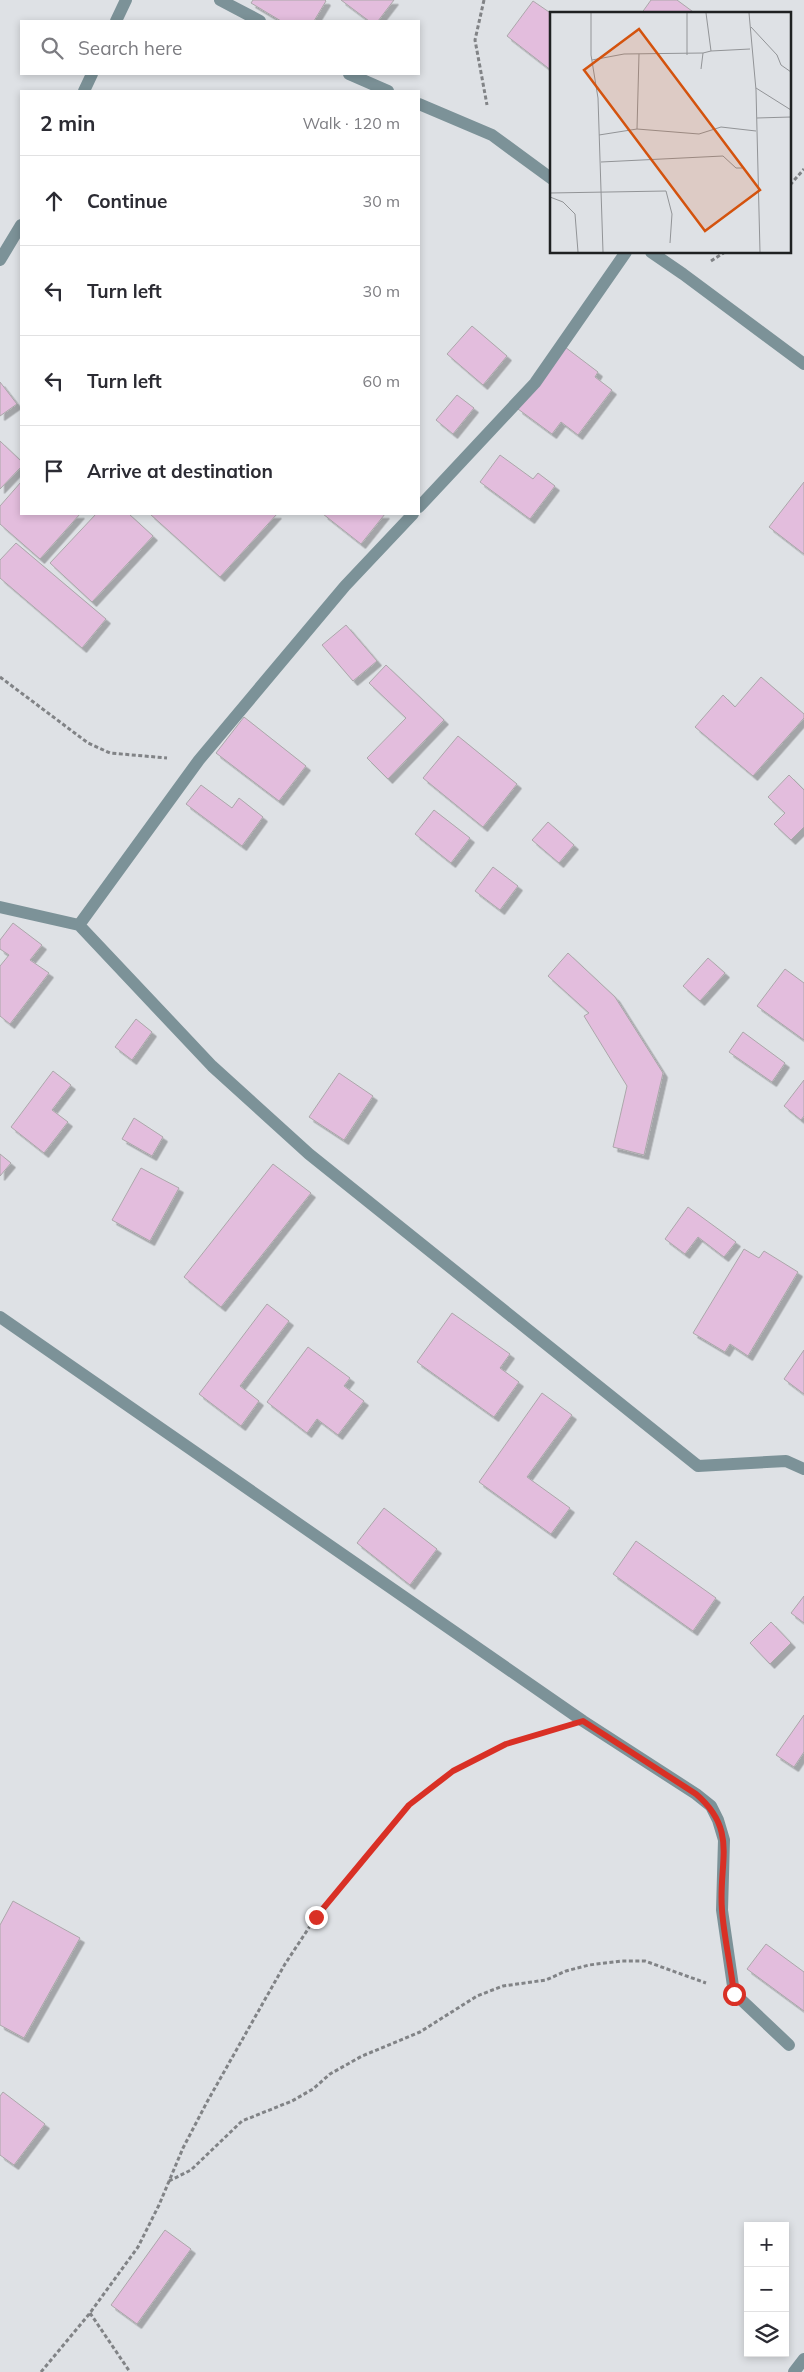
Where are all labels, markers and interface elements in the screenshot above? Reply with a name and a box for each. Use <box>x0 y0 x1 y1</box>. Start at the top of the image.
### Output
inset map <box>550 12 792 254</box>
search box <box>20 20 420 75</box>
icon: search <box>38 34 66 62</box>
text: Search here <box>78 36 182 60</box>
text: 2 min <box>40 110 95 136</box>
text: Walk · 120 m <box>302 113 400 133</box>
icon: ahead <box>40 187 68 215</box>
text: Continue <box>87 189 167 213</box>
text: 30 m <box>363 191 400 211</box>
icon: left <box>40 277 68 305</box>
text: Turn left <box>87 279 162 303</box>
text: 30 m <box>363 281 400 301</box>
icon: left <box>40 367 68 395</box>
text: Turn left <box>87 369 162 393</box>
text: 60 m <box>363 371 400 391</box>
icon: arrive <box>40 457 68 485</box>
text: Arrive at destination <box>87 459 273 483</box>
route end <box>305 1906 328 1929</box>
route start <box>723 1983 746 2006</box>
map controls <box>744 2222 789 2357</box>
button: + <box>744 2222 789 2267</box>
button: − <box>744 2267 789 2312</box>
button: layers <box>744 2312 789 2357</box>

